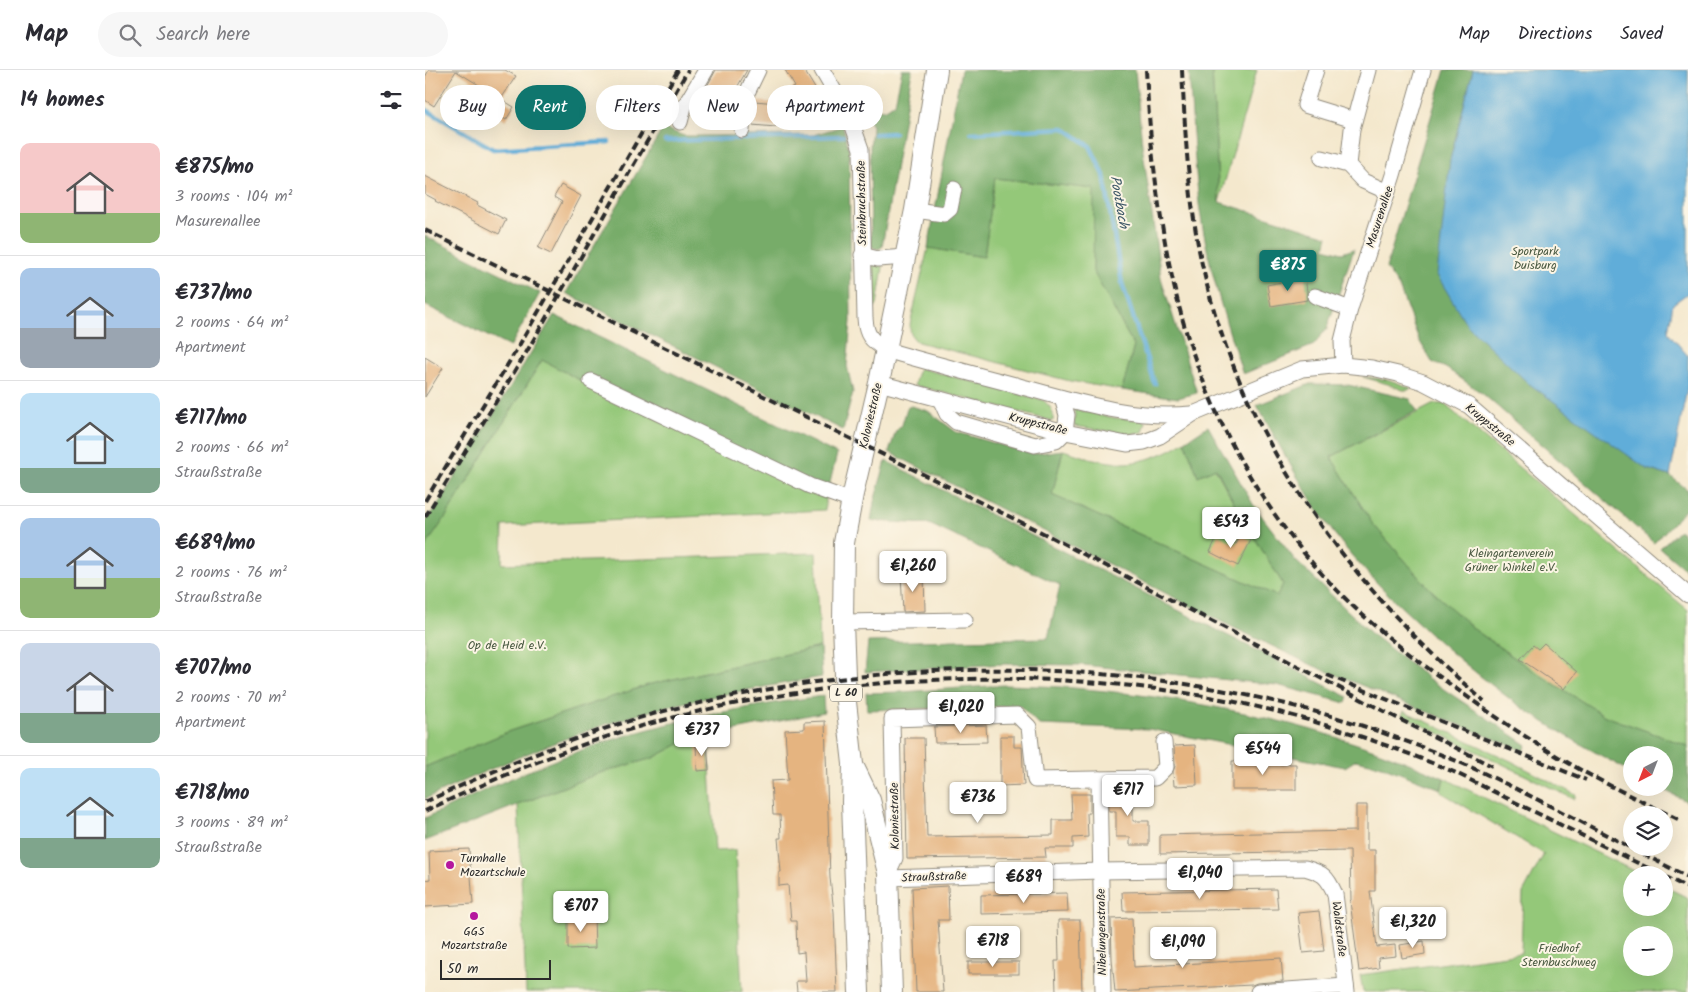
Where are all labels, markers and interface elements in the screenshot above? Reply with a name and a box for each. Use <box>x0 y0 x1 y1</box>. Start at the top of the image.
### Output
search box <box>98 12 448 57</box>
text: Map <box>25 15 68 54</box>
text: Search here <box>156 20 250 50</box>
text: Map <box>1458 20 1490 49</box>
text: Directions <box>1518 20 1592 49</box>
text: Saved <box>1620 20 1663 49</box>
icon: search <box>116 21 144 49</box>
text: 14 homes <box>20 84 105 117</box>
chip: Buy <box>440 85 505 130</box>
chip: Rent <box>515 85 586 130</box>
chip: Filters <box>596 85 679 130</box>
chip: New <box>689 85 757 130</box>
chip: Apartment <box>767 85 883 130</box>
icon: filters <box>377 86 405 114</box>
text: €875/mo <box>175 151 254 184</box>
street label: Steinbruchstraße <box>852 160 872 246</box>
icon: home <box>60 163 120 223</box>
water label: Pootbach <box>1104 174 1135 232</box>
street label: Masurenallee <box>1361 183 1399 250</box>
text: 3 rooms · 104 m² <box>175 184 292 209</box>
text: Masurenallee <box>175 209 260 234</box>
park label: Sportpark Duisburg <box>1511 242 1559 275</box>
pin: €875 <box>1258 250 1318 292</box>
text: €875 <box>1270 253 1306 278</box>
text: €737/mo <box>175 277 252 310</box>
icon: home <box>60 288 120 348</box>
text: 2 rooms · 64 m² <box>175 310 288 335</box>
text: Apartment <box>175 335 246 360</box>
street label: Koloniestraße <box>854 380 888 451</box>
street label: Kruppstraße <box>1461 399 1520 452</box>
text: €717/mo <box>175 402 247 435</box>
street label: Kruppstraße <box>1007 408 1070 441</box>
icon: home <box>60 413 120 473</box>
text: 2 rooms · 66 m² <box>175 435 289 460</box>
text: Straußstraße <box>175 460 262 485</box>
pin: €543 <box>1201 506 1261 549</box>
text: €543 <box>1213 510 1249 535</box>
text: €689/mo <box>175 527 255 560</box>
icon: home <box>60 538 120 598</box>
park label: Kleingartenverein Grüner Winkel e.V. <box>1465 544 1557 577</box>
pin: €1,260 <box>872 550 954 593</box>
text: €1,260 <box>890 554 936 579</box>
text: 2 rooms · 76 m² <box>175 560 287 585</box>
text: Straußstraße <box>175 585 262 610</box>
park label: Op de Heid e.V. <box>468 636 546 655</box>
text: €707/mo <box>175 652 252 685</box>
icon: home <box>60 663 120 723</box>
road number: L 60 <box>830 684 862 702</box>
text: 2 rooms · 70 m² <box>175 685 286 710</box>
pin: €1,020 <box>920 692 1002 734</box>
text: €1,020 <box>939 695 983 720</box>
text: Apartment <box>175 710 246 735</box>
pin: €737 <box>672 714 732 757</box>
text: €737 <box>685 718 719 743</box>
pin: €544 <box>1233 734 1293 776</box>
text: €544 <box>1245 737 1281 762</box>
north arrow <box>1623 746 1673 796</box>
map controls <box>1623 746 1673 976</box>
pin: €717 <box>1098 774 1158 817</box>
text: €718/mo <box>175 777 250 810</box>
text: €717 <box>1113 778 1143 803</box>
street label: Koloniestraße <box>885 782 905 850</box>
pin: €736 <box>948 782 1008 824</box>
text: €736 <box>960 785 996 810</box>
icon: home <box>60 788 120 848</box>
button: layers <box>1623 806 1673 856</box>
text: 3 rooms · 89 m² <box>175 810 288 835</box>
text: Straußstraße <box>175 835 262 860</box>
place label: Turnhalle Mozartschule <box>460 849 526 882</box>
pin: €1,040 <box>1159 858 1241 900</box>
marker: Turnhalle Mozartschule <box>444 859 456 871</box>
text: €1,040 <box>1178 861 1222 886</box>
pin: €689 <box>994 862 1054 904</box>
text: €689 <box>1006 865 1042 890</box>
street label: Straußstraße <box>901 866 968 888</box>
button: + <box>1623 866 1673 916</box>
street label: Nibelungenstraße <box>1092 888 1112 976</box>
pin: €707 <box>551 890 611 933</box>
text: €707 <box>564 894 598 919</box>
street label: Waldstraße <box>1326 900 1352 958</box>
pin: €1,320 <box>1372 906 1454 949</box>
marker: GGS Mozartstraße <box>468 910 480 922</box>
text: €1,320 <box>1390 910 1436 935</box>
place label: GGS Mozartstraße <box>441 922 508 955</box>
pin: €718 <box>963 926 1023 968</box>
pin: €1,090 <box>1142 926 1224 969</box>
button: − <box>1623 926 1673 976</box>
text: €718 <box>977 929 1009 954</box>
text: €1,090 <box>1161 930 1205 955</box>
park label: Friedhof Sternbuschweg <box>1522 939 1597 972</box>
scale bar <box>440 957 551 980</box>
text: 50 m <box>447 958 478 980</box>

